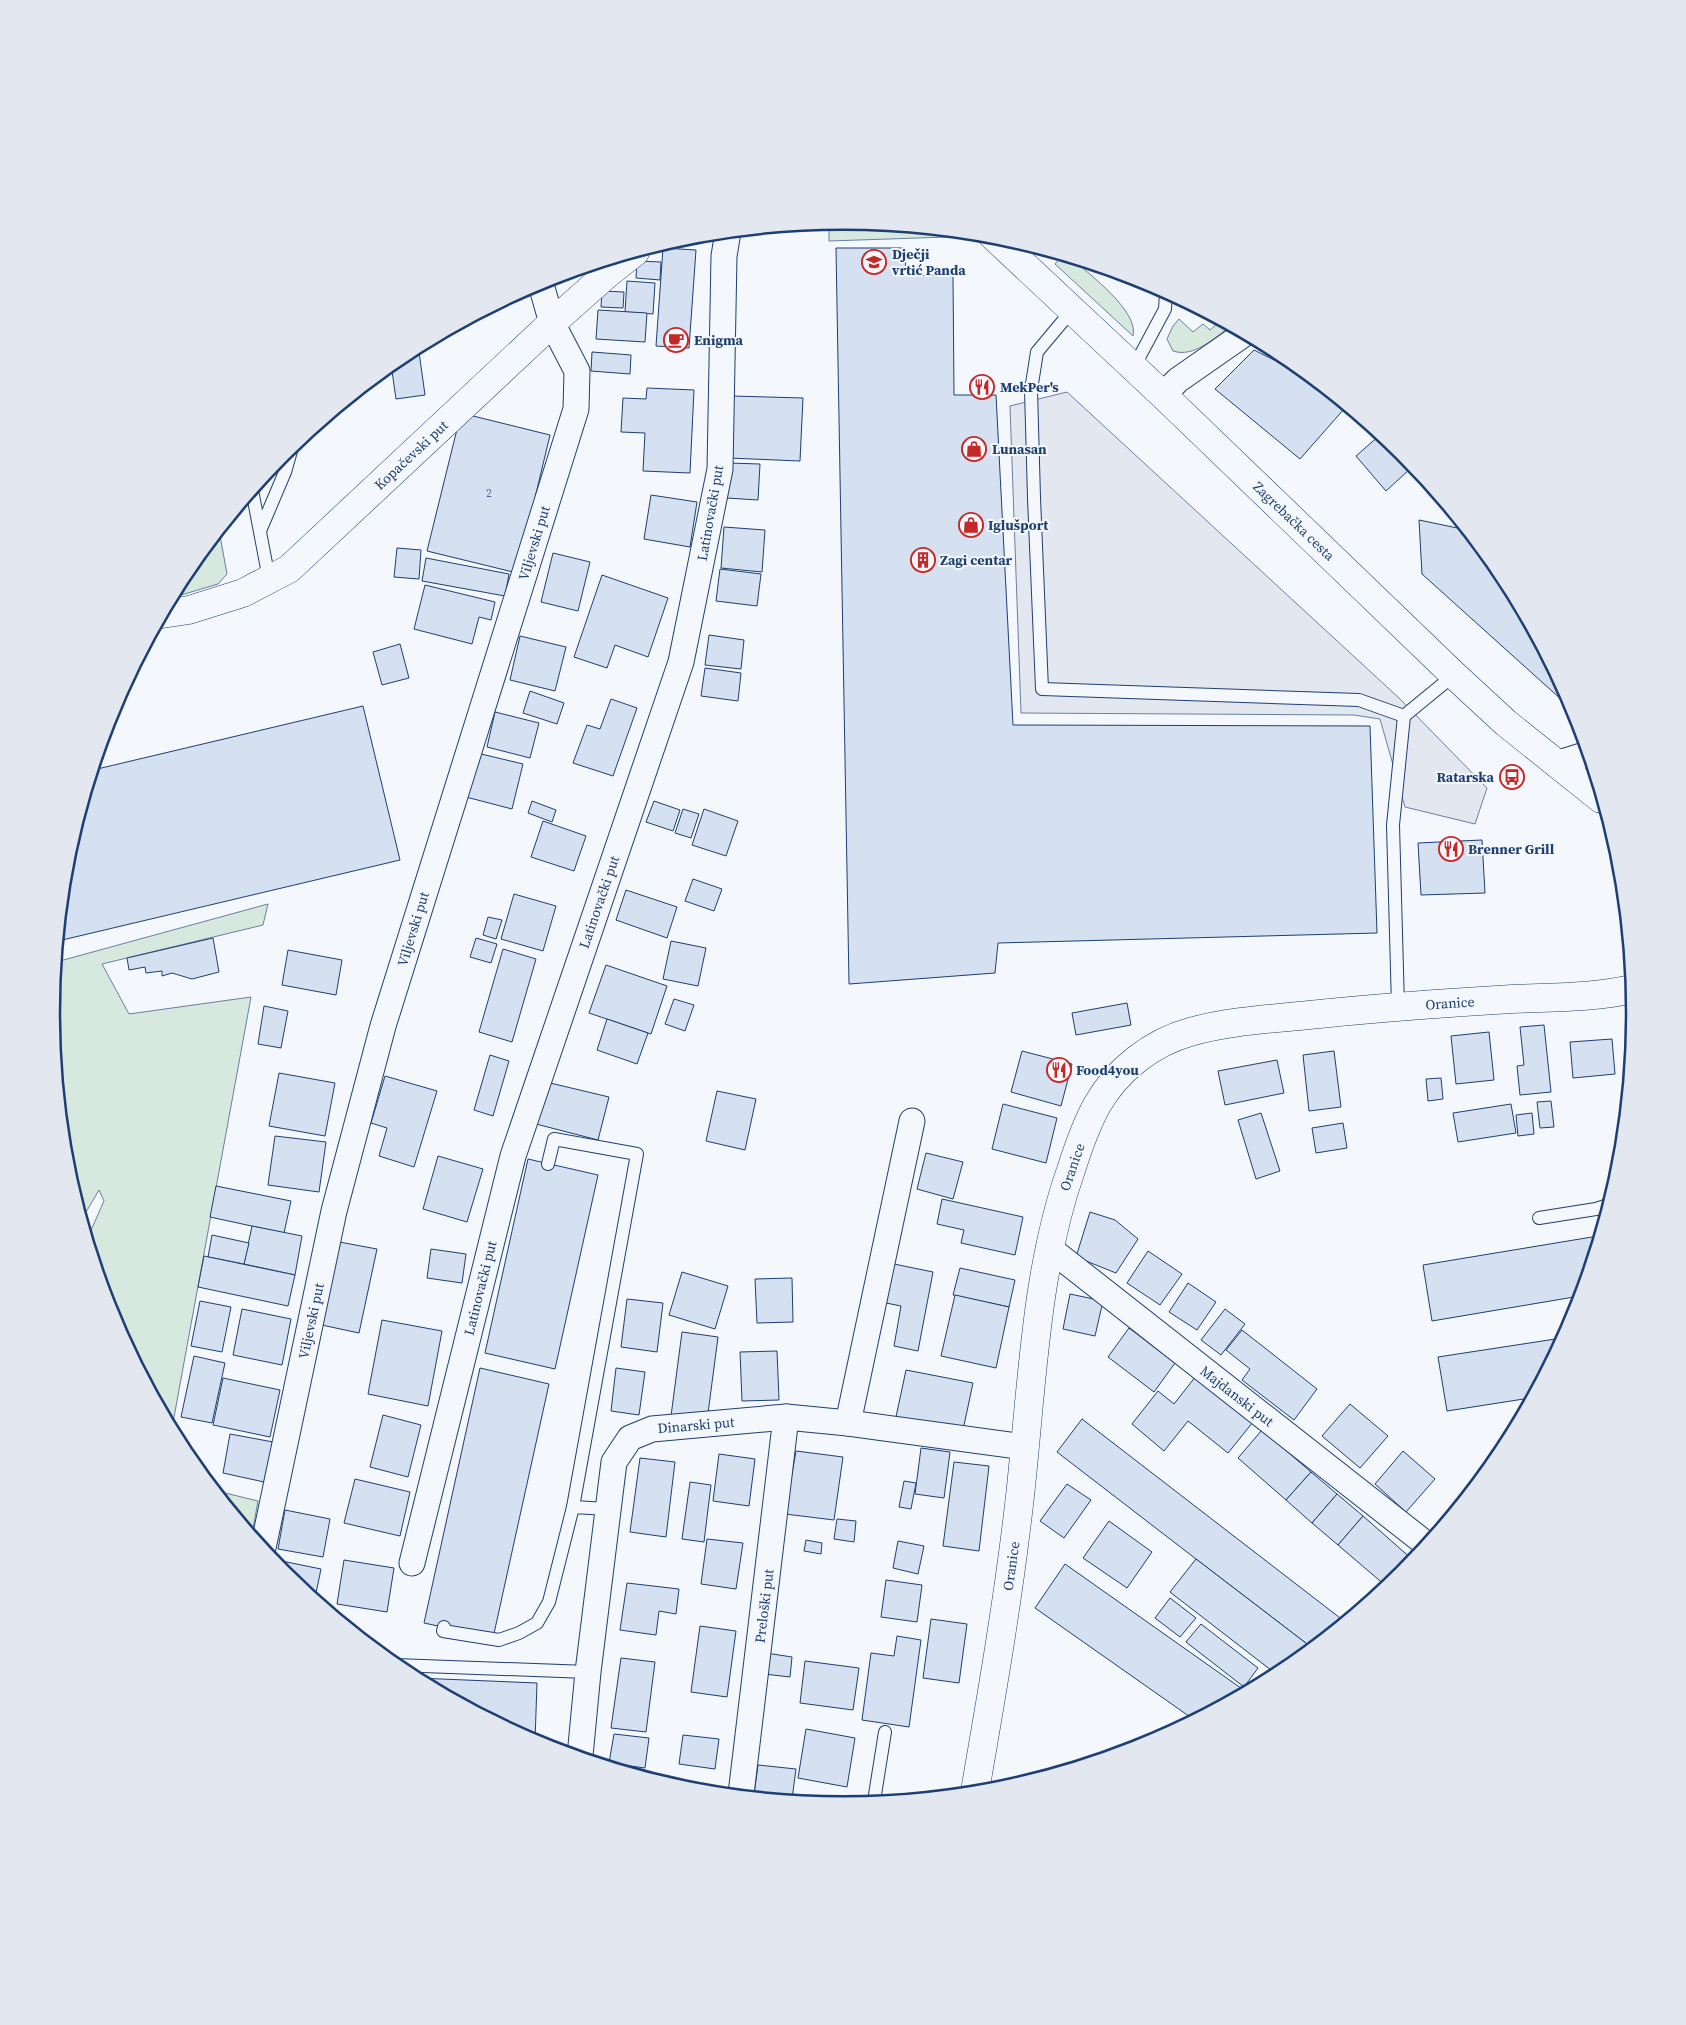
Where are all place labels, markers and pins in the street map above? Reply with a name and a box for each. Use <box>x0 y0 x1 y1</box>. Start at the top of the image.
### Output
place label: Dječji vrtić Panda <box>891 244 966 280</box>
school or university icon: Dječji vrtić Panda <box>861 249 887 275</box>
cafe icon: Enigma <box>663 327 689 353</box>
place label: Enigma <box>694 330 744 350</box>
restaurant icon: MekPer's <box>969 374 995 400</box>
place label: MekPer's <box>1000 377 1059 397</box>
shop icon: Lunasan <box>961 436 987 462</box>
place label: Lunasan <box>992 439 1047 459</box>
shop icon: Iglušport <box>958 512 984 538</box>
place label: Iglušport <box>988 515 1049 535</box>
building icon: Zagi centar <box>910 547 936 573</box>
place label: Zagi centar <box>940 550 1013 570</box>
bus stop icon: Ratarska <box>1499 764 1525 790</box>
place label: Ratarska <box>1436 767 1495 787</box>
restaurant icon: Brenner Grill <box>1438 836 1464 862</box>
place label: Brenner Grill <box>1468 839 1555 859</box>
restaurant icon: Food4you <box>1046 1057 1072 1083</box>
place label: Food4you <box>1076 1060 1139 1080</box>

